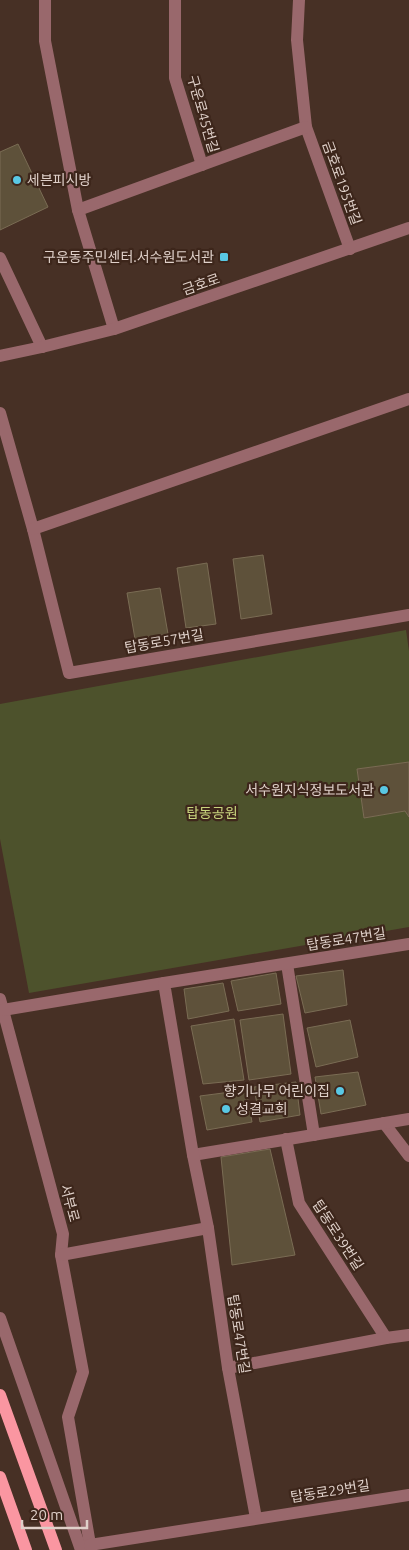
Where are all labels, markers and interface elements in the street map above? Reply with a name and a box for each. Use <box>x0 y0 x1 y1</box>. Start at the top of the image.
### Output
street label: 구운로45번길 <box>184 73 222 155</box>
street label: 금호로195번길 <box>319 139 365 227</box>
place label: 세븐피시방 <box>27 172 92 188</box>
marker: 세븐피시방 <box>11 174 23 186</box>
place label: 구운동주민센터.서수원도서관 <box>43 249 214 265</box>
marker: 구운동주민센터.서수원도서관 <box>218 251 230 263</box>
street label: 금호로 <box>180 270 222 298</box>
street label: 탑동로57번길 <box>123 626 205 656</box>
place label: 서수원지식정보도서관 <box>245 782 374 798</box>
marker: 서수원지식정보도서관 <box>378 784 390 796</box>
park label: 탑동공원 <box>186 805 238 821</box>
street label: 탑동로47번길 <box>305 925 387 953</box>
place label: 향기나무 어린이집 <box>224 1083 330 1099</box>
marker: 향기나무 어린이집 <box>334 1085 346 1097</box>
place label: 성결교회 <box>236 1101 288 1117</box>
marker: 성결교회 <box>220 1103 232 1115</box>
street label: 서부로 <box>57 1182 83 1224</box>
street label: 탑동로39번길 <box>309 1197 367 1273</box>
street label: 탑동로47번길 <box>225 1293 253 1375</box>
street label: 탑동로29번길 <box>289 1477 371 1505</box>
scale bar <box>22 1498 88 1530</box>
text: 20 m <box>30 1506 63 1523</box>

